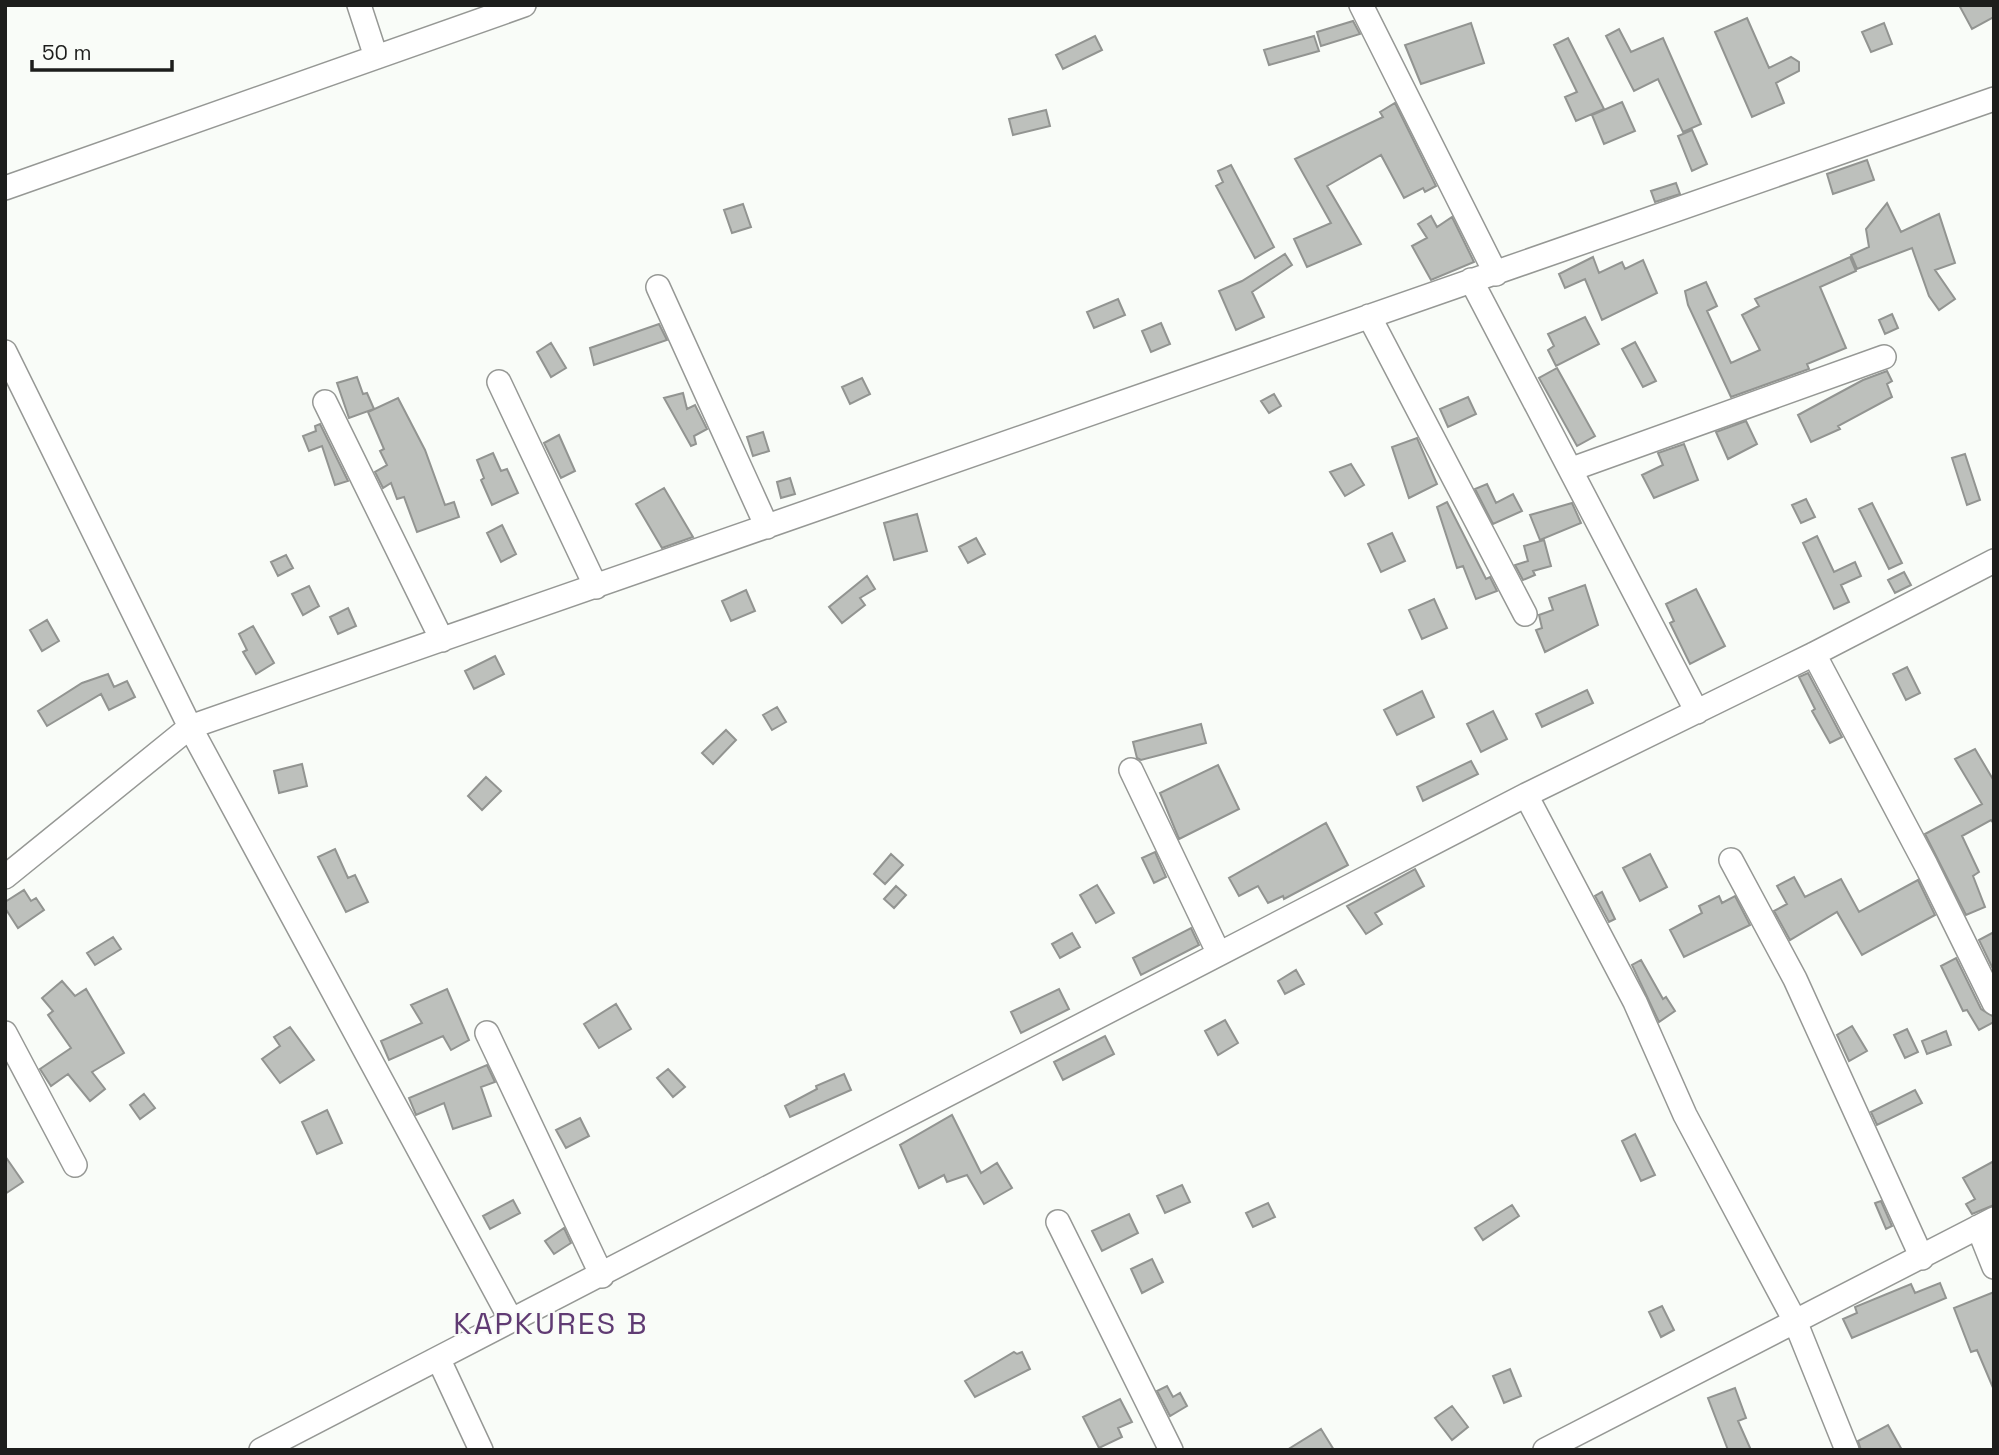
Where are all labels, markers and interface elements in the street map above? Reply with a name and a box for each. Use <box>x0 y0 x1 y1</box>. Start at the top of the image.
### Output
scale bar <box>32 28 172 72</box>
text: 50 m <box>42 39 92 66</box>
district label: KAPKURES B <box>453 1304 649 1343</box>

